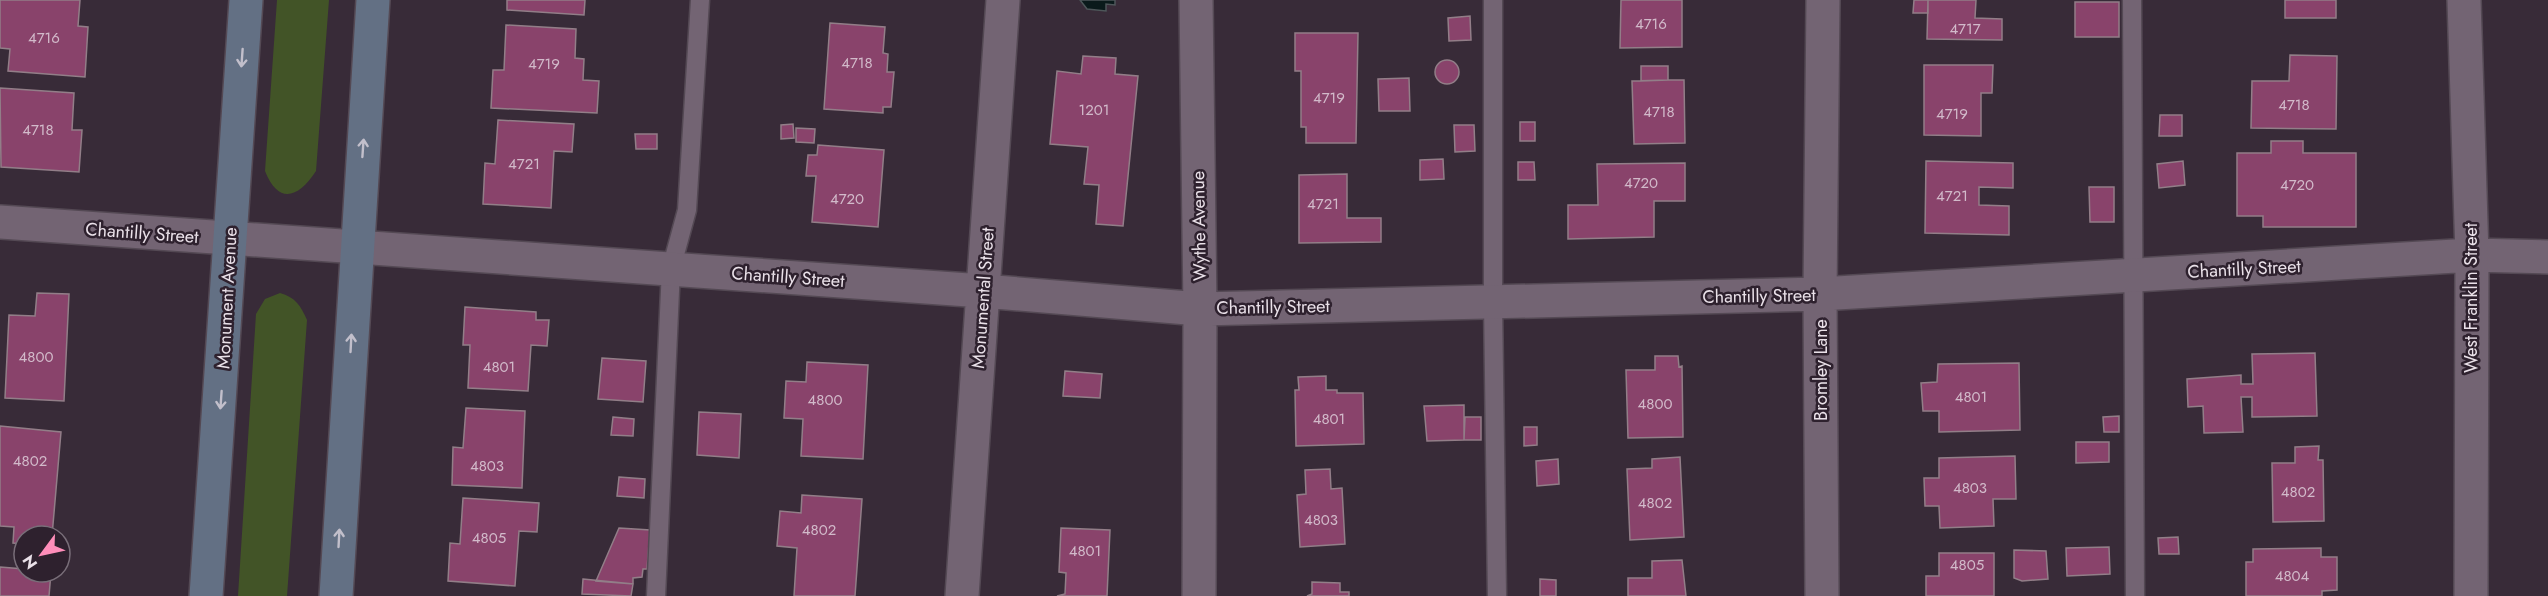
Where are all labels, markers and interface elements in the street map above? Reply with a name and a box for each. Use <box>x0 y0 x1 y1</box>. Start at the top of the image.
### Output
house number: 4716 <box>1635 13 1667 35</box>
house number: 4717 <box>1949 18 1981 40</box>
house number: 4716 <box>28 27 60 49</box>
one-way arrow <box>237 48 248 68</box>
house number: 4718 <box>841 52 873 74</box>
house number: 4719 <box>528 53 560 75</box>
house number: 4719 <box>1313 87 1345 109</box>
house number: 4718 <box>2278 94 2310 116</box>
house number: 1201 <box>1078 99 1110 121</box>
house number: 4718 <box>1643 101 1675 123</box>
house number: 4719 <box>1936 103 1968 125</box>
house number: 4718 <box>22 119 54 141</box>
one-way arrow <box>358 139 369 159</box>
house number: 4721 <box>508 153 540 175</box>
street label: Wythe Avenue <box>1185 171 1213 281</box>
house number: 4720 <box>1624 172 1658 194</box>
house number: 4720 <box>2280 174 2314 196</box>
house number: 4721 <box>1936 185 1968 207</box>
house number: 4720 <box>830 188 864 210</box>
house number: 4721 <box>1307 193 1339 215</box>
street label: Chantilly Street <box>85 216 200 250</box>
street label: West Franklin Street <box>2458 222 2484 373</box>
street label: Monument Avenue <box>210 226 244 370</box>
street label: Monumental Street <box>965 226 1001 370</box>
street label: Chantilly Street <box>2187 253 2302 285</box>
street label: Chantilly Street <box>731 260 846 294</box>
street label: Chantilly Street <box>1702 282 1817 310</box>
street label: Chantilly Street <box>1216 293 1331 321</box>
street label: Bromley Lane <box>1808 319 1834 421</box>
one-way arrow <box>346 333 357 353</box>
house number: 4800 <box>19 346 53 368</box>
house number: 4801 <box>483 356 515 378</box>
house number: 4801 <box>1955 386 1987 408</box>
one-way arrow <box>215 389 226 409</box>
house number: 4800 <box>808 389 842 411</box>
house number: 4800 <box>1638 393 1672 415</box>
house number: 4801 <box>1313 408 1345 430</box>
house number: 4802 <box>13 450 47 472</box>
house number: 4803 <box>470 455 504 477</box>
house number: 4803 <box>1953 477 1987 499</box>
house number: 4802 <box>2281 481 2315 503</box>
house number: 4802 <box>1638 492 1672 514</box>
house number: 4803 <box>1304 509 1338 531</box>
house number: 4802 <box>802 519 836 541</box>
north arrow <box>12 524 72 584</box>
house number: 4805 <box>472 527 506 549</box>
one-way arrow <box>334 528 345 548</box>
house number: 4801 <box>1069 540 1101 562</box>
text: N <box>17 550 43 573</box>
house number: 4805 <box>1950 554 1984 576</box>
house number: 4804 <box>2275 565 2310 587</box>

